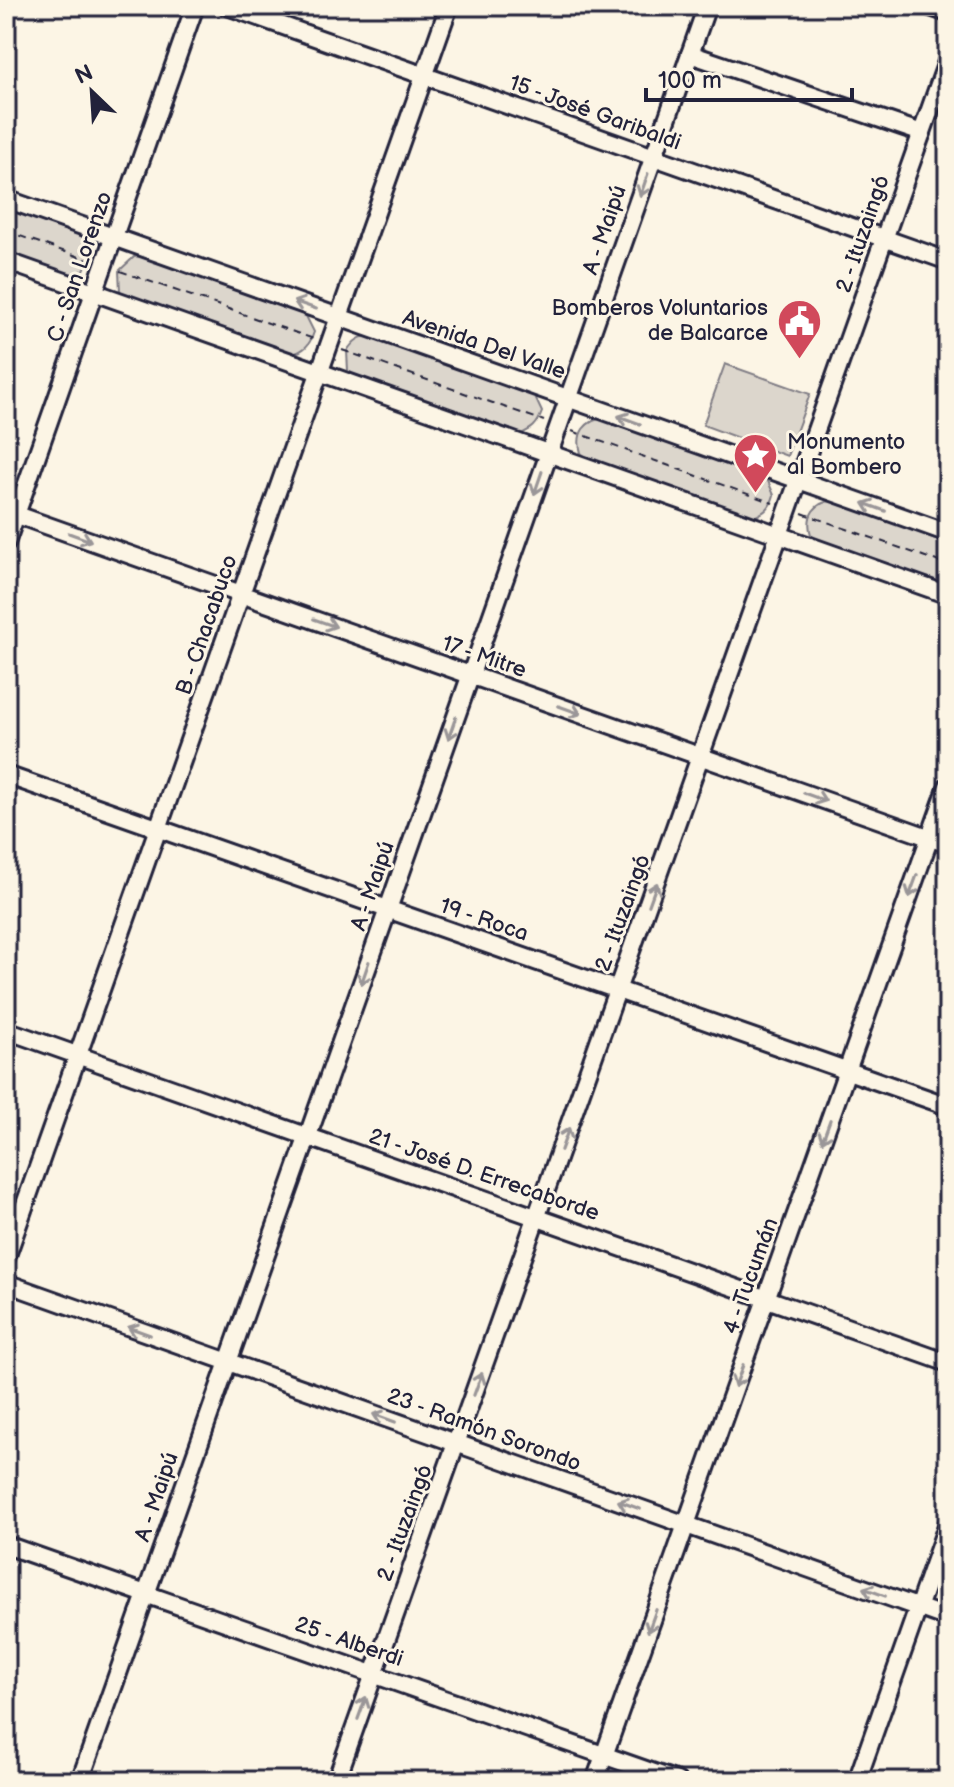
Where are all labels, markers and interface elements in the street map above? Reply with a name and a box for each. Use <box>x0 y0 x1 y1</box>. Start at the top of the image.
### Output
north arrow <box>52 52 132 132</box>
scale bar <box>646 52 852 102</box>
text: N <box>71 60 97 91</box>
text: 100 m <box>658 66 722 95</box>
street label: 15 - José Garibaldi <box>505 69 685 157</box>
one-way arrow <box>635 172 650 197</box>
street label: 2 - Ituzaingó <box>830 172 896 296</box>
street label: A - Maipú <box>577 182 633 278</box>
street label: C - San Lorenzo <box>42 188 118 346</box>
place label: Bomberos Voluntarios de Balcarce <box>551 295 768 347</box>
one-way arrow <box>293 297 318 311</box>
public building icon: Bomberos Voluntarios de Balcarce <box>775 297 823 360</box>
street label: Avenida Del Valle <box>399 304 569 386</box>
one-way arrow <box>618 412 642 426</box>
place label: Monumento al Bombero <box>787 429 905 481</box>
place icon: Monumento al Bombero <box>732 431 780 494</box>
one-way arrow <box>530 470 545 495</box>
one-way arrow <box>863 499 887 513</box>
one-way arrow <box>67 530 92 545</box>
street label: B - Chacabuco <box>170 551 244 699</box>
one-way arrow <box>312 617 337 632</box>
street label: 17 - Mitre <box>438 630 530 684</box>
one-way arrow <box>557 704 582 719</box>
one-way arrow <box>444 715 458 740</box>
one-way arrow <box>802 791 827 805</box>
street label: A - Maipú <box>345 838 401 934</box>
street label: 2 - Ituzaingó <box>589 851 657 975</box>
one-way arrow <box>904 873 919 898</box>
one-way arrow <box>647 882 661 907</box>
street label: 19 - Roca <box>436 892 532 948</box>
one-way arrow <box>357 961 372 986</box>
one-way arrow <box>817 1118 832 1143</box>
street label: 21 - José D. Errecaborde <box>365 1123 603 1227</box>
one-way arrow <box>559 1126 574 1151</box>
street label: 4 - Tucumán <box>717 1214 785 1338</box>
one-way arrow <box>127 1322 152 1337</box>
one-way arrow <box>731 1363 745 1388</box>
one-way arrow <box>472 1372 486 1396</box>
street label: 23 - Ramón Sorondo <box>383 1382 585 1478</box>
one-way arrow <box>372 1409 397 1424</box>
street label: A - Maipú <box>129 1449 185 1545</box>
street label: 2 - Ituzaingó <box>371 1461 439 1585</box>
one-way arrow <box>617 1496 642 1511</box>
one-way arrow <box>862 1583 887 1598</box>
one-way arrow <box>644 1608 658 1633</box>
street label: 25 - Alberdi <box>291 1611 407 1673</box>
one-way arrow <box>356 1695 371 1720</box>

